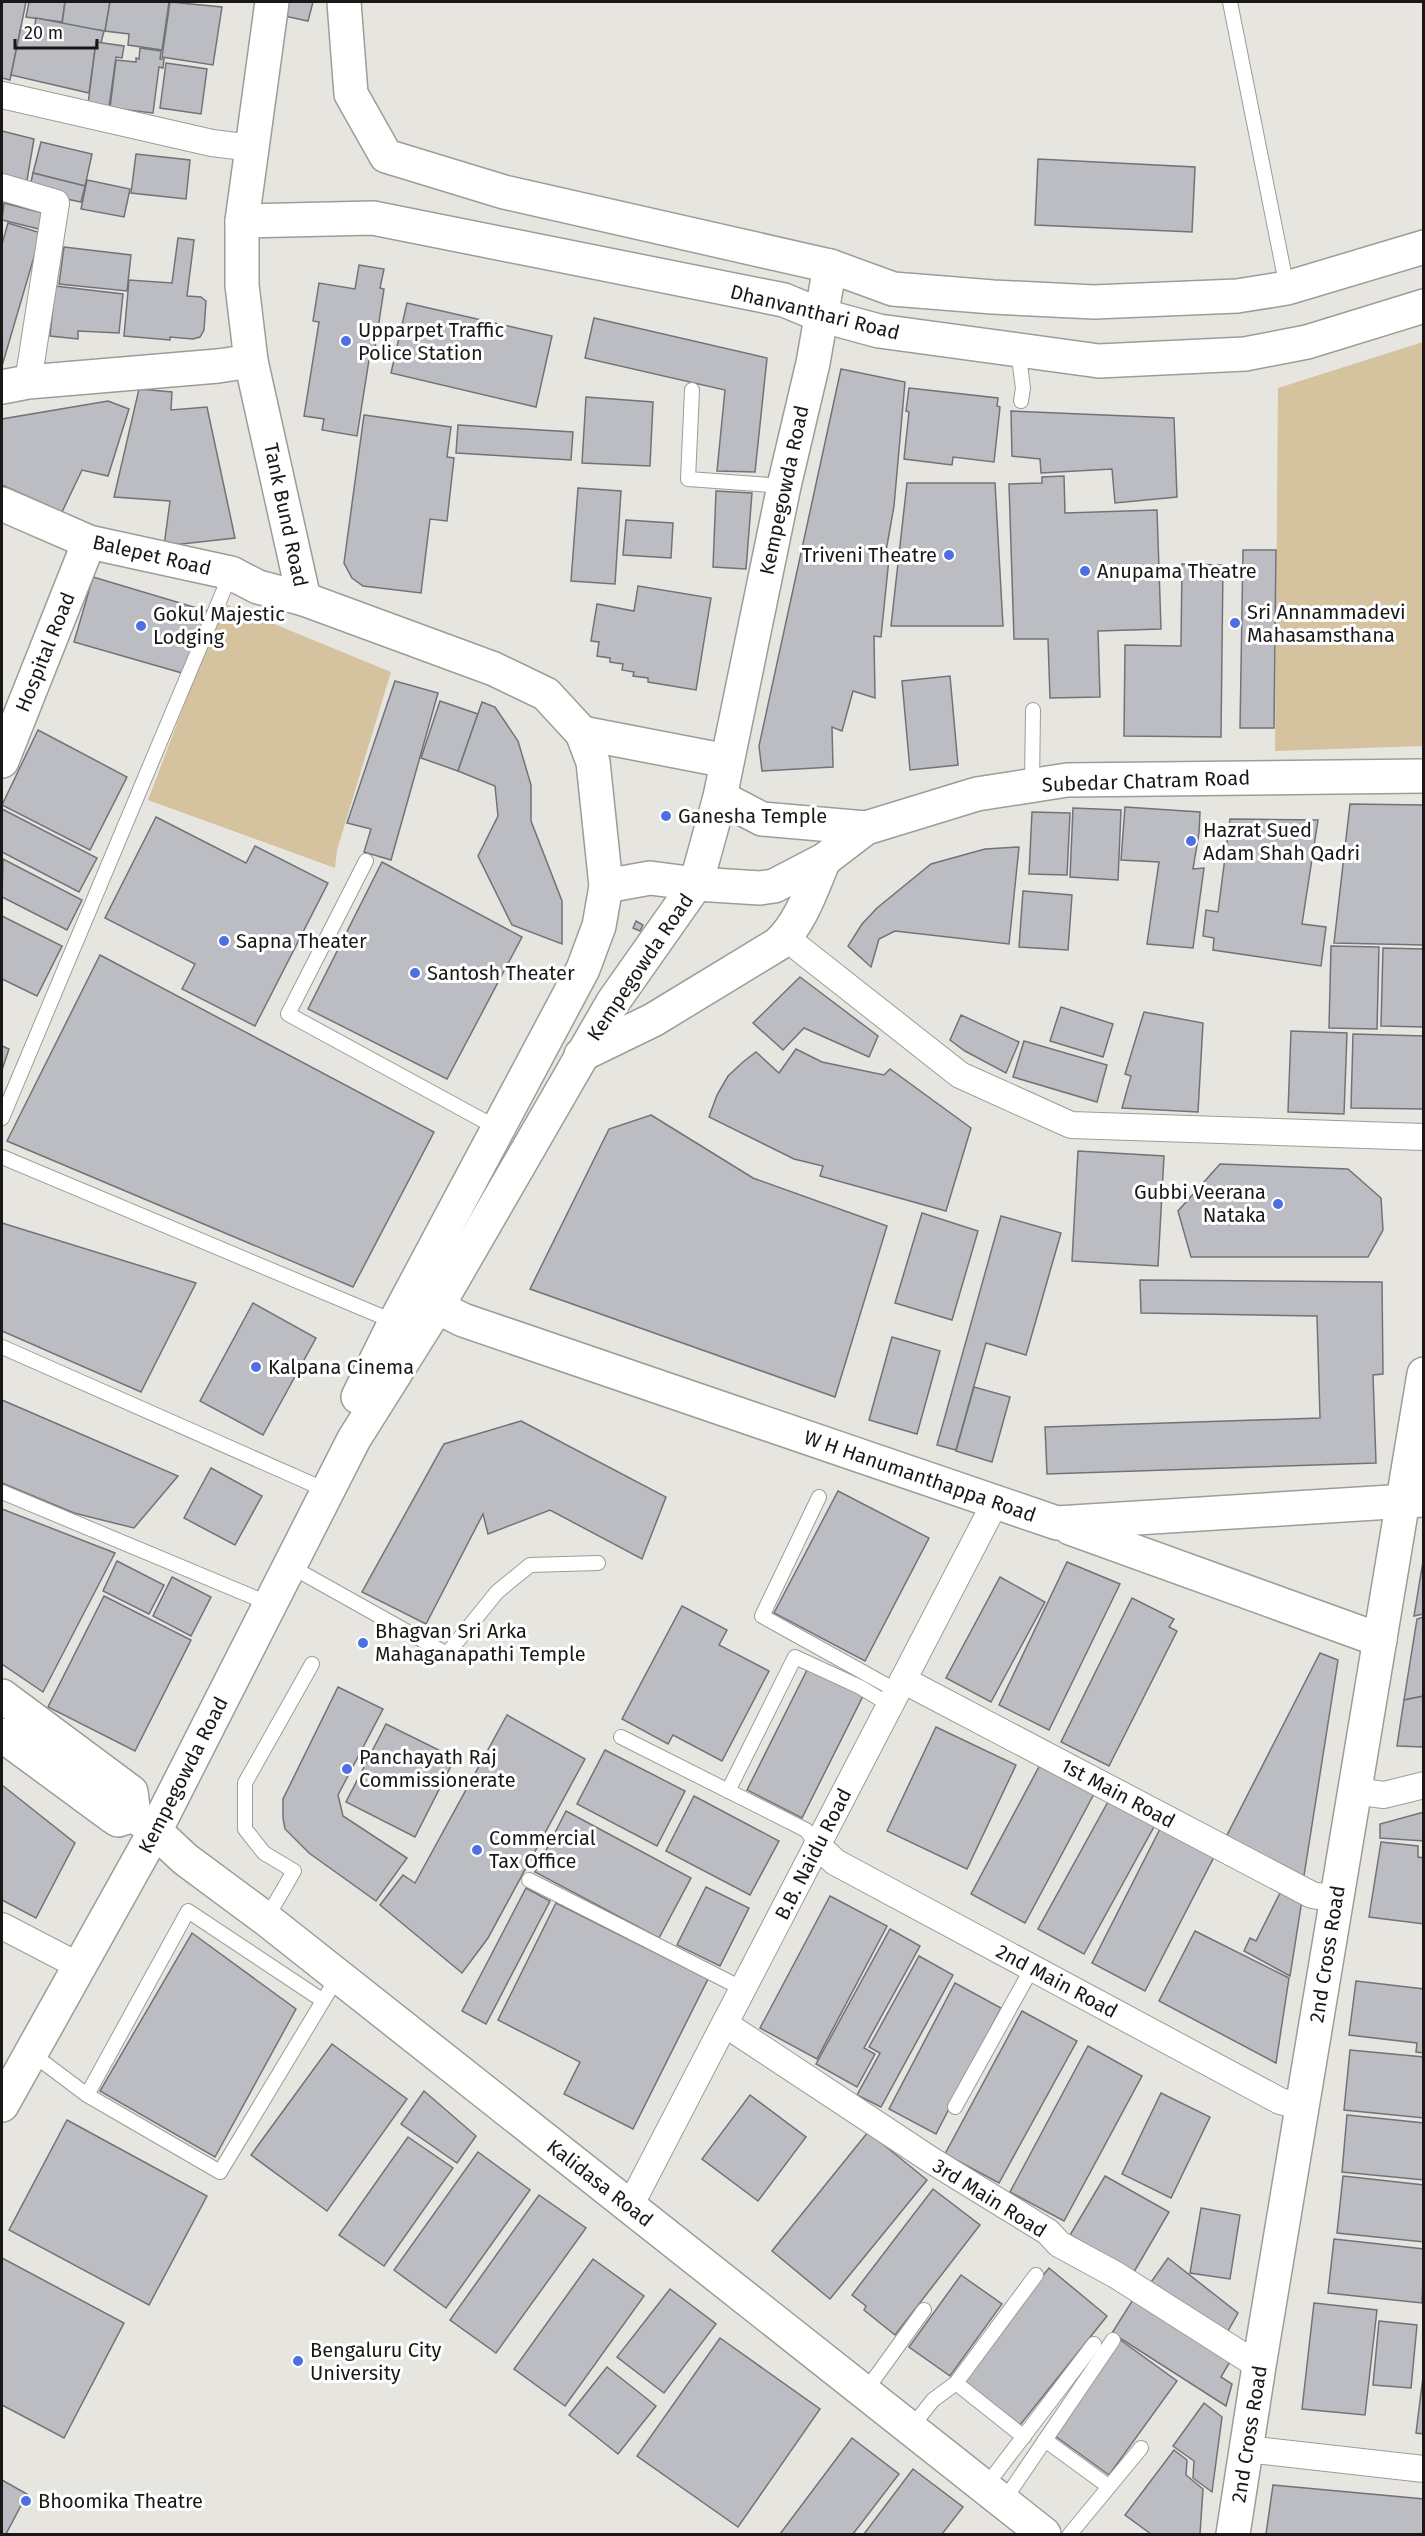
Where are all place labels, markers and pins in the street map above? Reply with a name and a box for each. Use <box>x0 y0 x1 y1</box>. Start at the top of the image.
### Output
place label: Upparpet Traffic Police Station <box>358 318 504 365</box>
marker: Upparpet Traffic Police Station <box>339 334 353 348</box>
place label: Triveni Theatre <box>802 543 937 567</box>
marker: Triveni Theatre <box>942 548 956 562</box>
place label: Anupama Theatre <box>1097 559 1257 583</box>
marker: Anupama Theatre <box>1078 564 1092 578</box>
place label: Sri Annammadevi Mahasamsthana <box>1247 600 1406 647</box>
place label: Gokul Majestic Lodging <box>153 602 285 649</box>
marker: Sri Annammadevi Mahasamsthana <box>1228 616 1242 630</box>
marker: Gokul Majestic Lodging <box>134 619 148 633</box>
place label: Ganesha Temple <box>678 804 827 828</box>
marker: Ganesha Temple <box>659 809 673 823</box>
place label: Hazrat Sued Adam Shah Qadri <box>1203 818 1360 865</box>
marker: Hazrat Sued Adam Shah Qadri <box>1184 834 1198 848</box>
place label: Sapna Theater <box>236 929 367 953</box>
marker: Sapna Theater <box>217 934 231 948</box>
place label: Santosh Theater <box>427 961 575 985</box>
marker: Santosh Theater <box>408 966 422 980</box>
place label: Gubbi Veerana Nataka <box>1134 1180 1266 1227</box>
marker: Gubbi Veerana Nataka <box>1271 1197 1285 1211</box>
place label: Kalpana Cinema <box>268 1355 414 1379</box>
marker: Kalpana Cinema <box>249 1360 263 1374</box>
place label: Bhagvan Sri Arka Mahaganapathi Temple <box>375 1619 586 1666</box>
marker: Bhagvan Sri Arka Mahaganapathi Temple <box>356 1636 370 1650</box>
place label: Panchayath Raj Commissionerate <box>359 1745 516 1792</box>
marker: Panchayath Raj Commissionerate <box>340 1762 354 1776</box>
place label: Commercial Tax Office <box>489 1826 596 1873</box>
marker: Commercial Tax Office <box>470 1843 484 1857</box>
place label: Bengaluru City University <box>310 2338 442 2385</box>
marker: Bengaluru City University <box>291 2354 305 2368</box>
place label: Bhoomika Theatre <box>38 2489 203 2513</box>
marker: Bhoomika Theatre <box>19 2494 33 2508</box>

